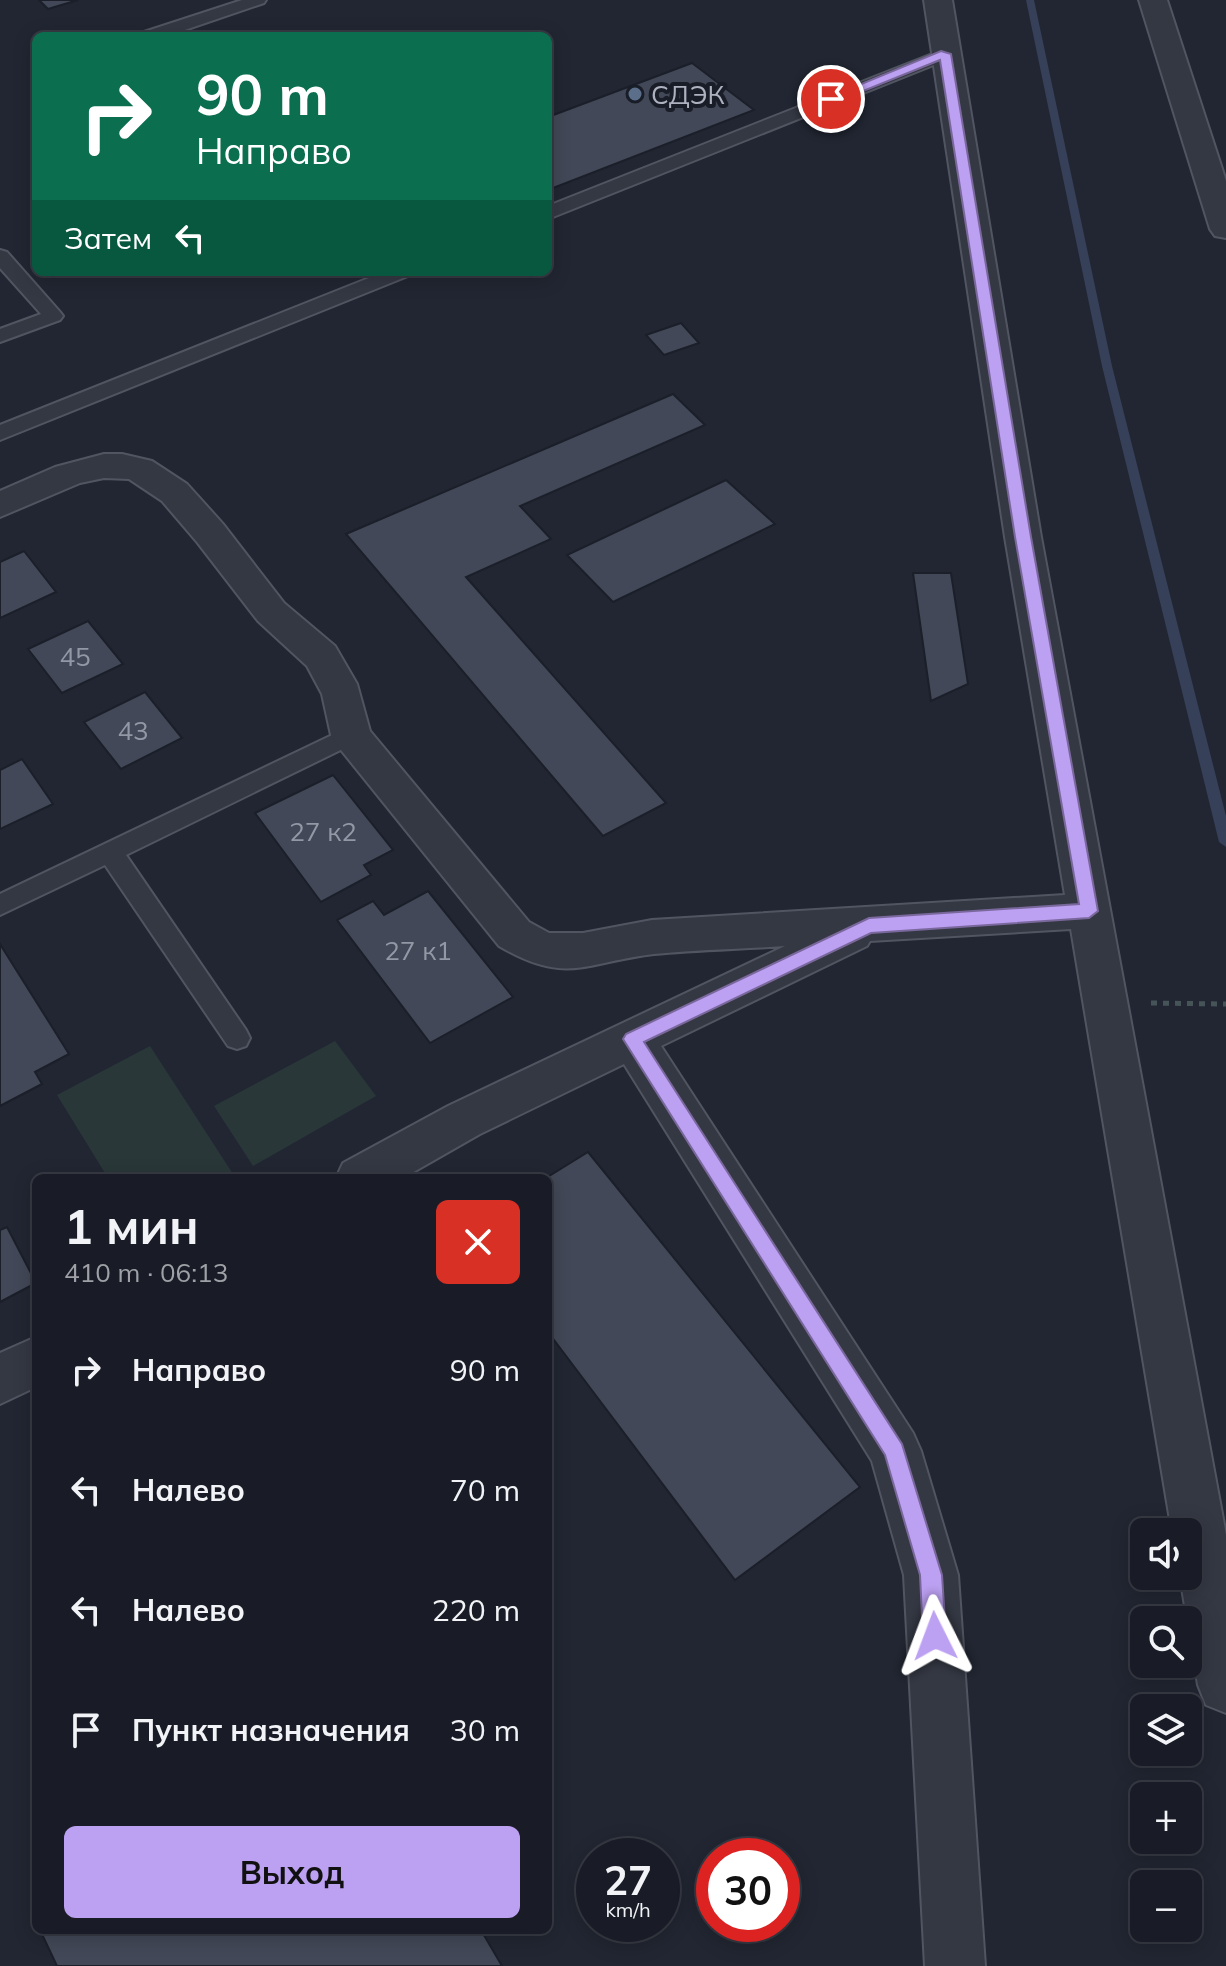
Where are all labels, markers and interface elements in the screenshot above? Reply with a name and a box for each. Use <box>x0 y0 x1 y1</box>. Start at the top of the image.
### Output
text: 90 m <box>196 59 329 129</box>
icon: right <box>64 64 168 168</box>
pin <box>797 65 865 133</box>
icon: arrive <box>809 77 853 121</box>
place label: СДЭК <box>651 78 725 111</box>
marker: СДЭК <box>626 85 644 103</box>
text: Направо <box>196 128 352 173</box>
icon: left <box>168 216 212 260</box>
text: Затем <box>64 219 152 257</box>
house number: 45 <box>59 640 91 673</box>
house number: 43 <box>117 714 149 747</box>
house number: 27 к2 <box>289 815 357 848</box>
house number: 27 к1 <box>384 934 452 967</box>
text: 1 мин <box>64 1196 199 1256</box>
button: close <box>436 1200 520 1284</box>
text: 410 m · 06:13 <box>64 1256 228 1289</box>
icon: right <box>64 1348 108 1392</box>
text: Направо <box>132 1351 266 1389</box>
text: 90 m <box>450 1351 520 1389</box>
icon: left <box>64 1468 108 1512</box>
text: Налево <box>132 1471 245 1509</box>
text: 70 m <box>450 1471 520 1509</box>
map controls <box>1130 1518 1202 1942</box>
button: sound <box>1130 1518 1202 1590</box>
icon: left <box>64 1588 108 1632</box>
text: Налево <box>132 1591 245 1629</box>
text: 220 m <box>432 1591 520 1629</box>
position arrow <box>893 1594 977 1678</box>
button: search <box>1130 1606 1202 1678</box>
button: layers <box>1130 1694 1202 1766</box>
icon: arrive <box>64 1708 108 1752</box>
text: Пункт назначения <box>132 1711 410 1749</box>
text: 30 m <box>450 1711 520 1749</box>
button: + <box>1130 1782 1202 1854</box>
button: Выход <box>64 1826 520 1918</box>
speed limit sign: 30 <box>696 1838 800 1942</box>
text: 27 <box>604 1855 652 1905</box>
button: − <box>1130 1870 1202 1942</box>
text: km/h <box>605 1897 651 1922</box>

